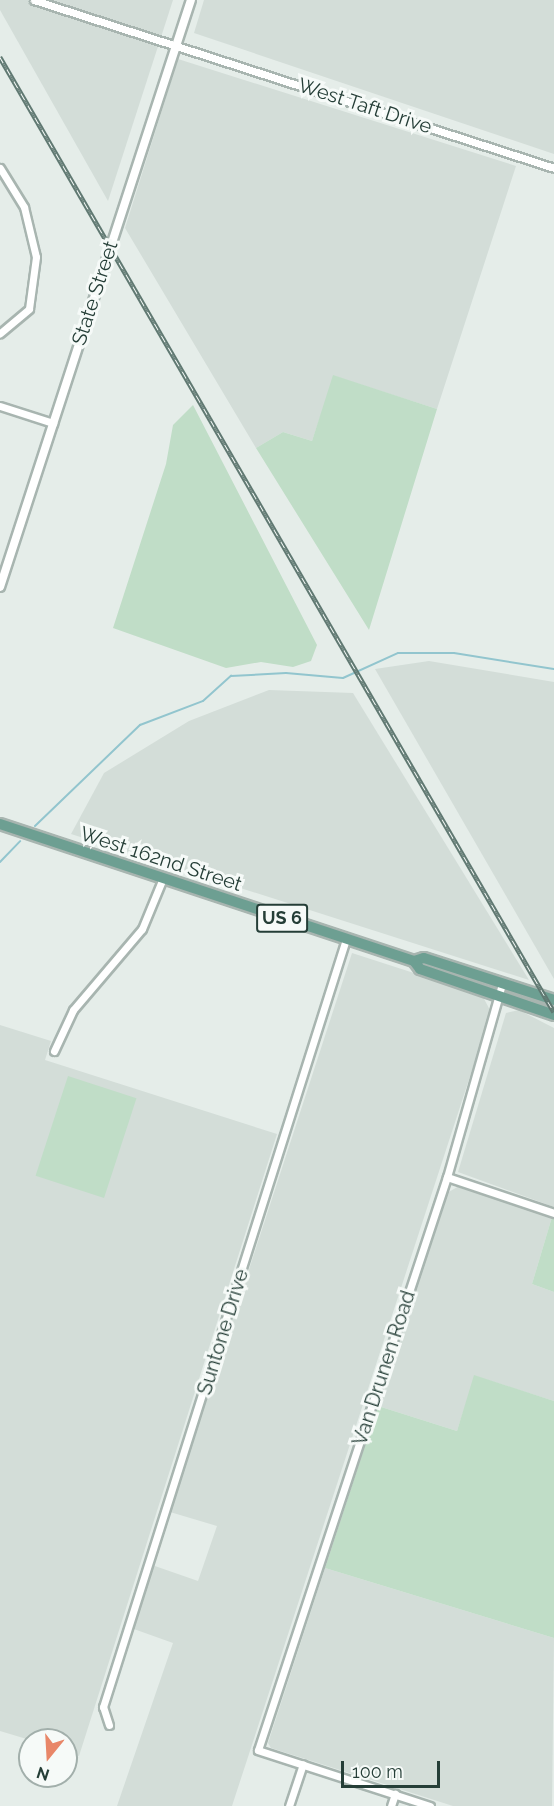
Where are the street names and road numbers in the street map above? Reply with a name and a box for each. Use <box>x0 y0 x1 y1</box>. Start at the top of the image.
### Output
street label: West Taft Drive <box>295 73 435 139</box>
street label: State Street <box>67 238 123 348</box>
street label: West 162nd Street <box>77 822 245 896</box>
road number: US 6 <box>255 903 309 933</box>
street label: Suntone Drive <box>192 1266 254 1398</box>
street label: Van Drunen Road <box>348 1287 420 1449</box>

